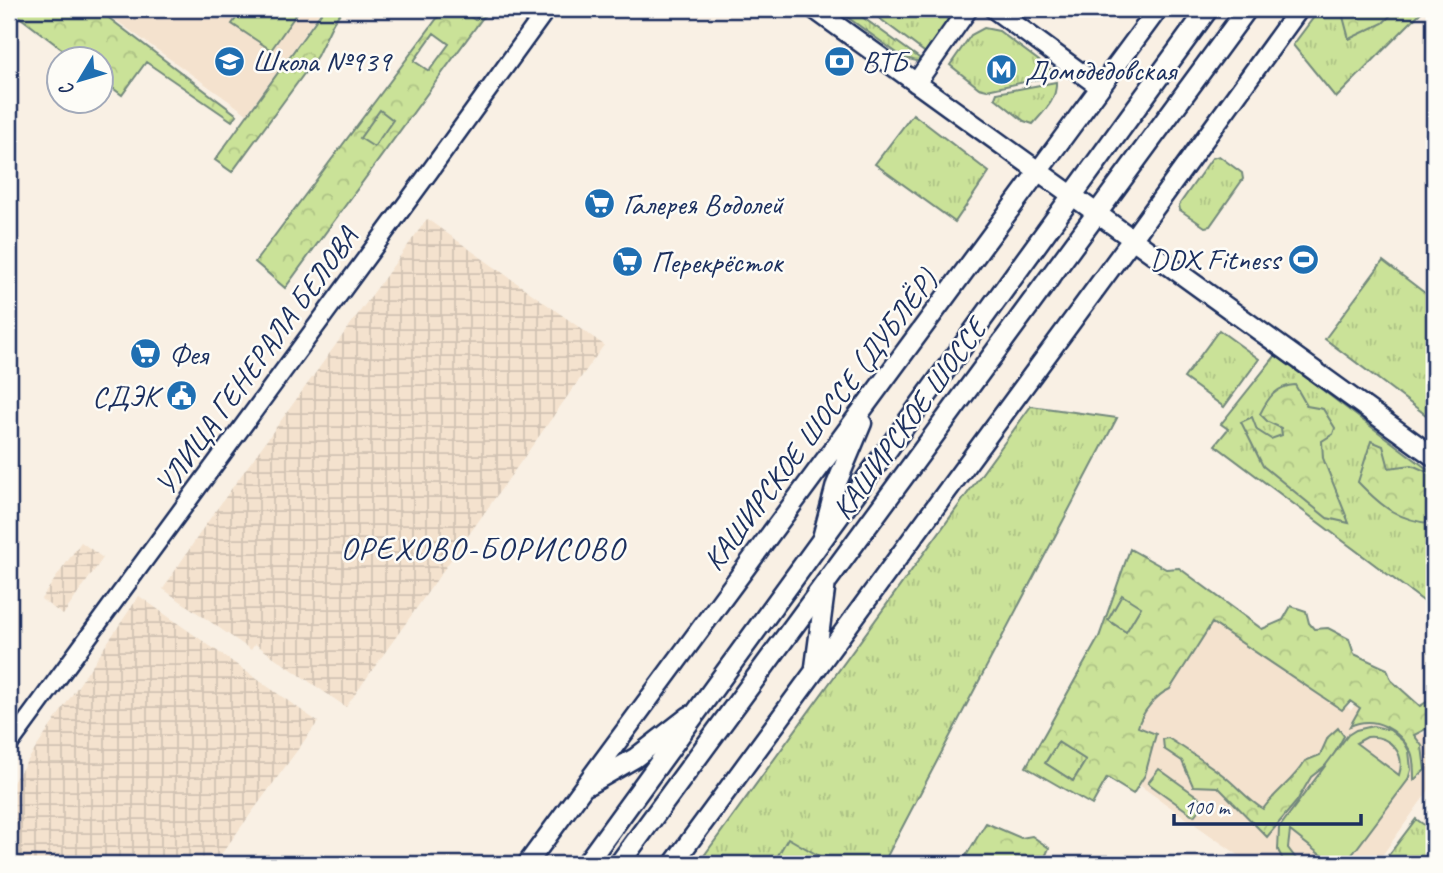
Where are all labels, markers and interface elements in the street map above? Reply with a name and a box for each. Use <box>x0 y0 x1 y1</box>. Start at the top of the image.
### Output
place label: Школа №939 <box>252 42 393 80</box>
place label: ВТБ <box>862 42 911 80</box>
school or university icon: Школа №939 <box>212 44 246 78</box>
bank icon: ВТБ <box>822 44 856 78</box>
north arrow <box>46 46 116 116</box>
place label: Домодедовская <box>1025 51 1179 89</box>
metro station icon: Домодедовская <box>985 53 1019 87</box>
text: С <box>53 77 80 101</box>
place label: Галерея Водолей <box>623 185 785 223</box>
supermarket icon: Галерея Водолей <box>583 187 617 221</box>
street label: УЛИЦА ГЕНЕРАЛА БЕЛОВА <box>146 218 367 502</box>
place label: DDX Fitness <box>1150 240 1283 278</box>
sports icon: DDX Fitness <box>1286 242 1320 276</box>
place label: Перекрёсток <box>651 243 785 281</box>
supermarket icon: Перекрёсток <box>611 245 645 279</box>
street label: КАШИРСКОЕ ШОССЕ (ДУБЛЁР) <box>694 260 947 578</box>
street label: КАШИРСКОЕ ШОССЕ <box>823 308 997 527</box>
place label: Фея <box>169 335 210 373</box>
supermarket icon: Фея <box>129 337 163 371</box>
place label: СДЭК <box>92 377 164 415</box>
public building icon: СДЭК <box>164 379 198 413</box>
district label: ОРЕХОВО-БОРИСОВО <box>340 528 627 569</box>
scale bar <box>1174 782 1361 826</box>
text: 100 m <box>1184 794 1231 820</box>

